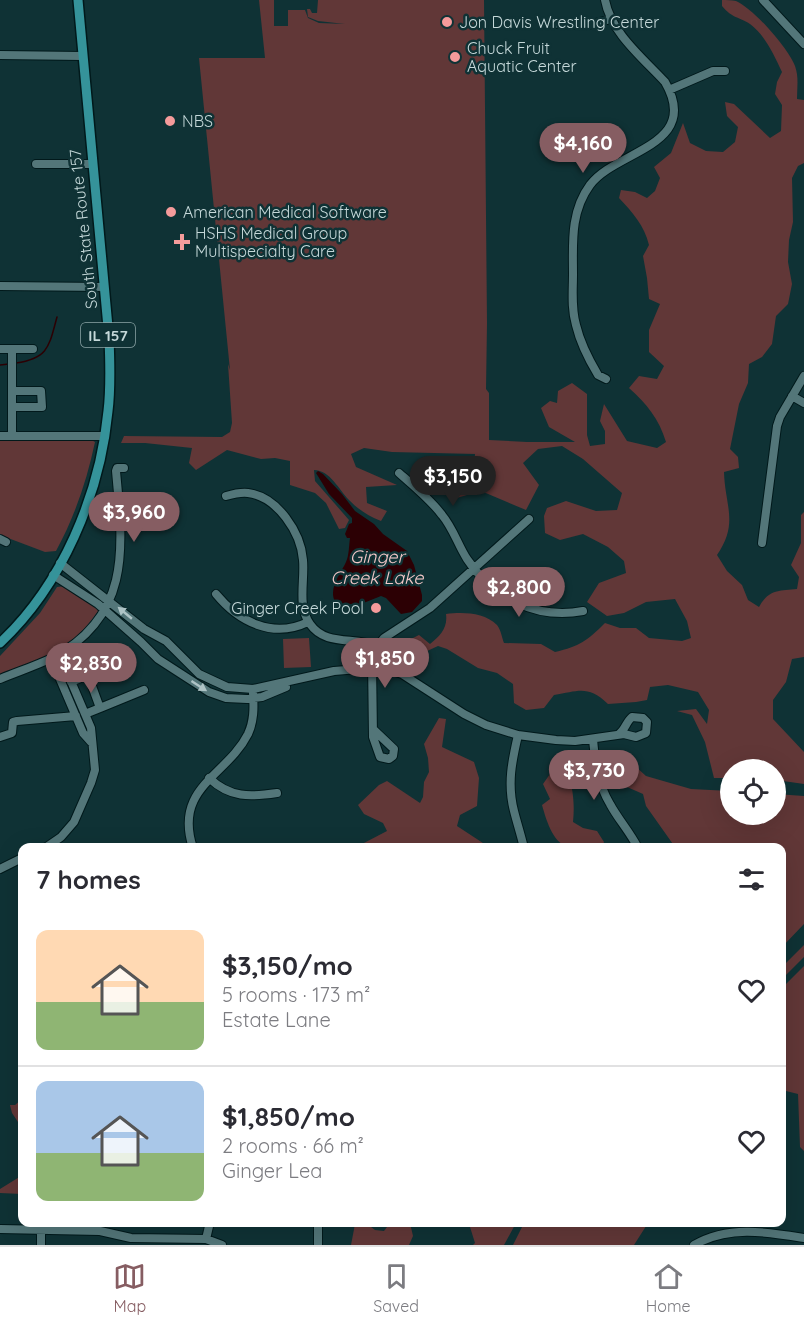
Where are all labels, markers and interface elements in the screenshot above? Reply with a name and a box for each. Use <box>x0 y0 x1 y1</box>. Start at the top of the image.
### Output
place label: Jon Davis Wrestling Center <box>459 12 659 32</box>
marker: Jon Davis Wrestling Center <box>440 15 454 29</box>
place label: Chuck Fruit Aquatic Center <box>467 38 577 76</box>
marker: Chuck Fruit Aquatic Center <box>448 50 462 64</box>
place label: NBS <box>182 111 213 131</box>
marker: NBS <box>163 114 177 128</box>
pin: $4,160 <box>534 123 632 174</box>
text: $4,160 <box>554 130 612 155</box>
street label: South State Route 157 <box>65 148 101 310</box>
place label: American Medical Software <box>183 202 387 222</box>
marker: American Medical Software <box>164 205 178 219</box>
place label: HSHS Medical Group Multispecialty Care <box>195 223 347 261</box>
marker: HSHS Medical Group Multispecialty Care <box>173 233 191 251</box>
road number: IL 157 <box>81 323 135 347</box>
pin: $3,150 <box>404 456 502 507</box>
text: $3,150 <box>424 463 482 488</box>
pin: $3,960 <box>85 492 183 543</box>
text: $3,960 <box>103 499 165 524</box>
water label: Ginger Creek Lake <box>330 545 424 589</box>
pin: $2,800 <box>470 567 568 618</box>
text: $2,800 <box>487 574 551 599</box>
place label: Ginger Creek Pool <box>231 598 364 618</box>
marker: Ginger Creek Pool <box>369 601 383 615</box>
one-way arrow <box>118 607 133 620</box>
pin: $1,850 <box>336 638 434 689</box>
pin: $2,830 <box>42 643 140 694</box>
text: $1,850 <box>355 645 415 670</box>
text: $2,830 <box>60 650 122 675</box>
one-way arrow <box>191 680 207 691</box>
pin: $3,730 <box>545 750 643 801</box>
text: $3,730 <box>563 757 625 782</box>
map controls <box>720 759 786 825</box>
button: locate <box>720 759 786 825</box>
text: 7 homes <box>36 863 141 896</box>
icon: filters <box>735 863 768 896</box>
text: $3,150/mo <box>222 949 353 982</box>
icon: home <box>84 954 156 1026</box>
icon: heart <box>735 974 768 1007</box>
text: 5 rooms · 173 m² <box>222 982 370 1007</box>
text: Estate Lane <box>222 1007 331 1032</box>
text: $1,850/mo <box>222 1100 355 1133</box>
icon: home <box>84 1105 156 1177</box>
icon: heart <box>735 1125 768 1158</box>
text: 2 rooms · 66 m² <box>222 1133 364 1158</box>
text: Ginger Lea <box>222 1158 322 1183</box>
tab: Map <box>113 1260 146 1316</box>
tab: Saved <box>373 1260 419 1316</box>
tab: Home <box>646 1260 691 1316</box>

